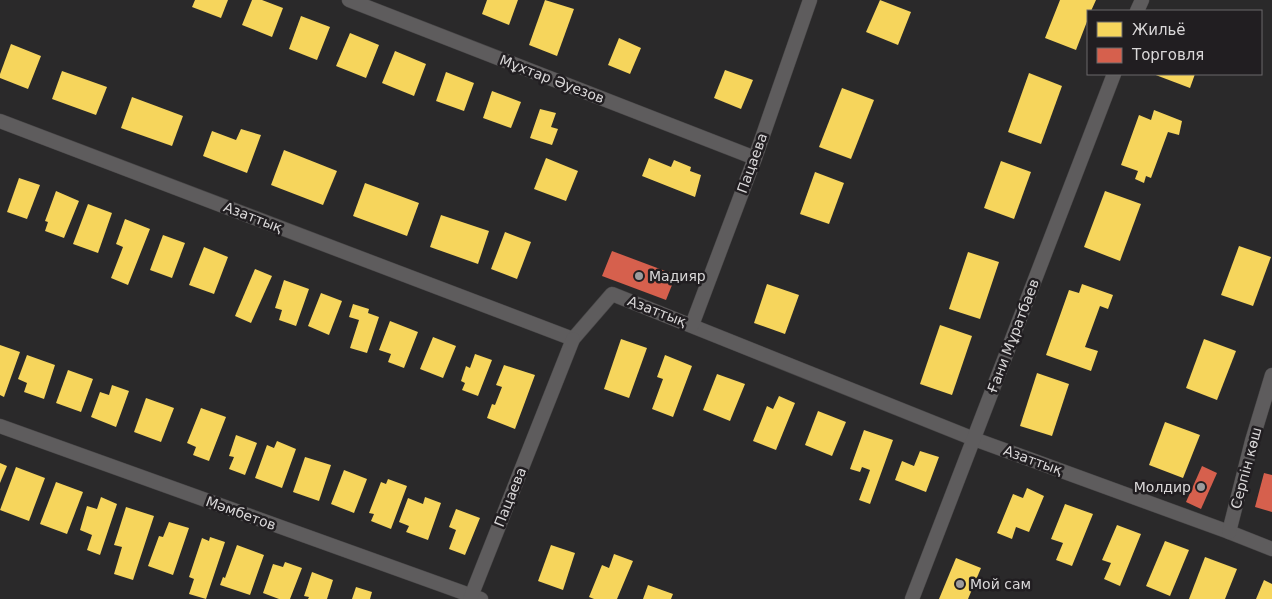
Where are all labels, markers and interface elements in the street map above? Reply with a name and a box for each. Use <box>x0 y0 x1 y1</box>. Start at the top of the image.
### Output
legend <box>1087 10 1262 75</box>
text: Жильё <box>1132 21 1186 39</box>
text: Торговля <box>1131 46 1204 64</box>
street label: Мұхтар Әуезов <box>497 52 607 106</box>
street label: Пацаева <box>734 131 770 195</box>
street label: Азаттық <box>221 199 285 236</box>
place label: Мадияр <box>649 268 706 284</box>
marker: Мадияр <box>633 270 645 282</box>
street label: Ғани Мұратбаев <box>984 277 1042 395</box>
street label: Азаттық <box>625 293 689 330</box>
street label: Серпін көш <box>1227 425 1265 511</box>
street label: Азаттық <box>1001 442 1065 478</box>
street label: Пацаева <box>491 465 529 529</box>
place label: Молдир <box>1134 479 1191 495</box>
marker: Молдир <box>1195 481 1207 493</box>
street label: Мәмбетов <box>204 493 278 533</box>
place label: Мой сам <box>970 576 1031 592</box>
marker: Мой сам <box>954 578 966 590</box>

